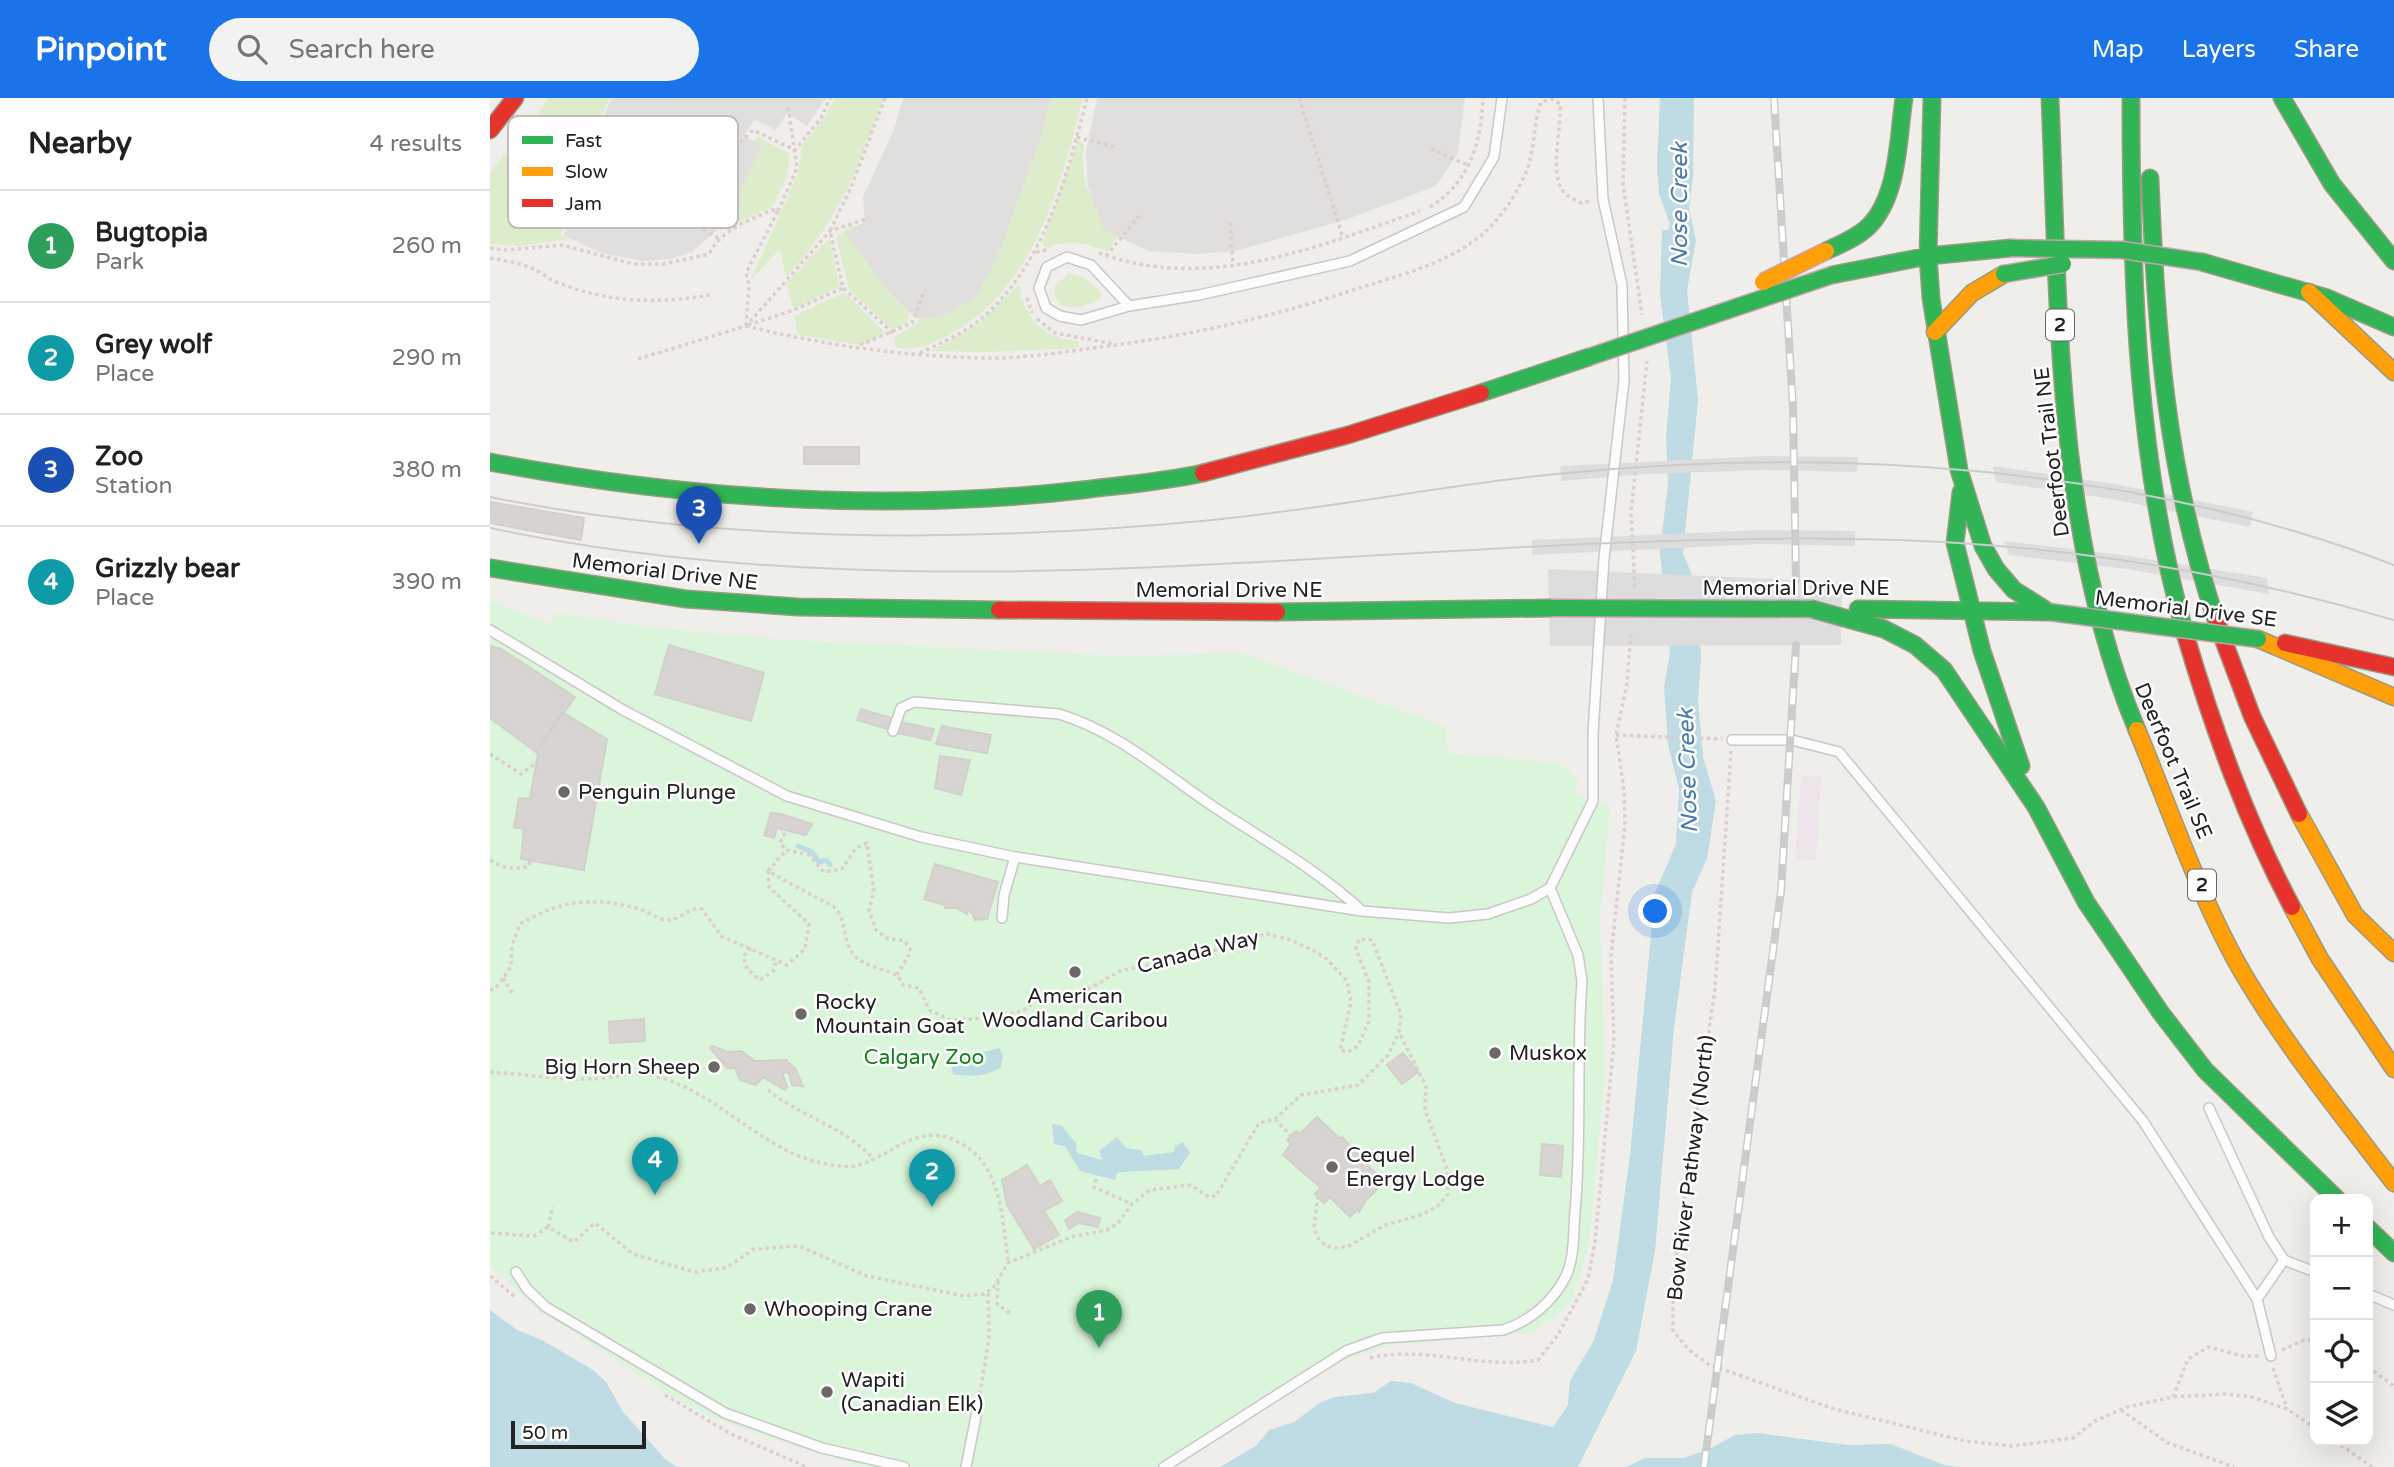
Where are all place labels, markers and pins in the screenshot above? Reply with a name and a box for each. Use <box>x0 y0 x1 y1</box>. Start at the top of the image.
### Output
pin: 3 <box>676 486 722 544</box>
place label: Penguin Plunge <box>578 780 736 805</box>
marker: Penguin Plunge <box>556 784 572 800</box>
marker: American Woodland Caribou <box>1067 964 1083 980</box>
place label: American Woodland Caribou <box>982 984 1168 1033</box>
place label: Rocky Mountain Goat <box>815 990 965 1039</box>
marker: Rocky Mountain Goat <box>793 1006 809 1022</box>
place label: Muskox <box>1509 1041 1587 1066</box>
marker: Muskox <box>1487 1045 1503 1061</box>
place label: Big Horn Sheep <box>544 1055 700 1080</box>
marker: Big Horn Sheep <box>706 1059 722 1075</box>
pin: 4 <box>632 1137 678 1195</box>
place label: Cequel Energy Lodge <box>1346 1143 1485 1192</box>
pin: 2 <box>909 1149 955 1207</box>
marker: Cequel Energy Lodge <box>1324 1159 1340 1175</box>
pin: 1 <box>1076 1290 1122 1348</box>
place label: Whooping Crane <box>764 1297 933 1322</box>
marker: Whooping Crane <box>742 1301 758 1317</box>
place label: Wapiti (Canadian Elk) <box>841 1368 983 1417</box>
marker: Wapiti (Canadian Elk) <box>819 1384 835 1400</box>

